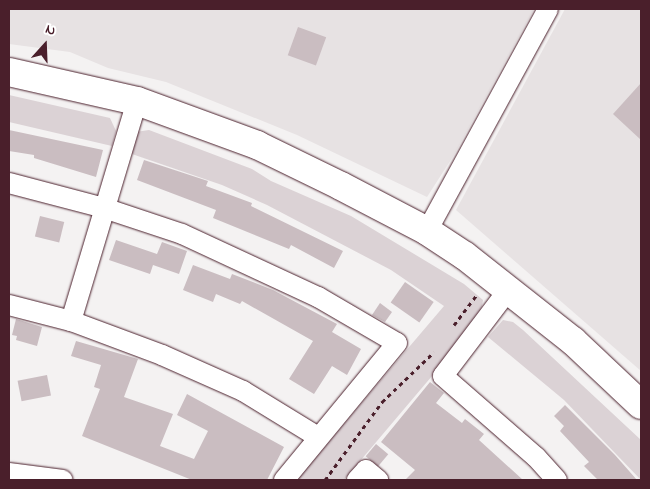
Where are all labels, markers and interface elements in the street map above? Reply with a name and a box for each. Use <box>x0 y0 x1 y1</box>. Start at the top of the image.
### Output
text: N <box>42 19 58 42</box>
north arrow <box>20 20 70 70</box>

